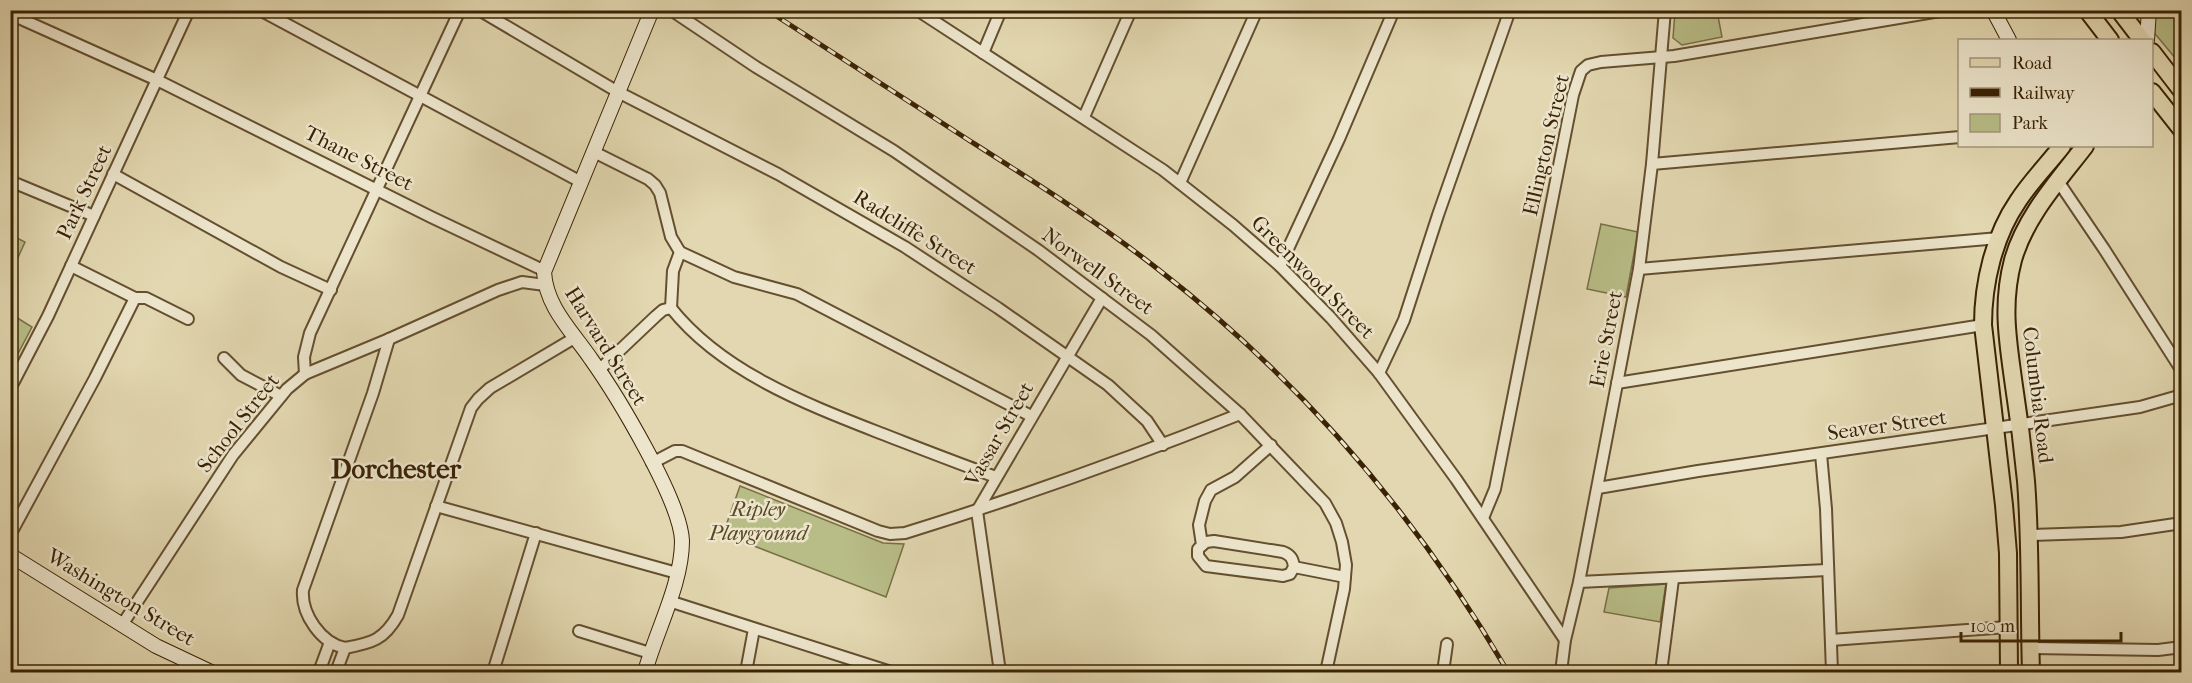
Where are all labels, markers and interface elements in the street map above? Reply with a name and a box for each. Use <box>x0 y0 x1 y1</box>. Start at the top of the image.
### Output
legend <box>1958 39 2153 147</box>
text: Road <box>2012 53 2052 74</box>
street label: Ellington Street <box>1518 71 1574 218</box>
text: Railway <box>2012 83 2076 104</box>
text: Park <box>2012 113 2049 134</box>
street label: Thane Street <box>301 120 418 196</box>
street label: Park Street <box>52 140 117 243</box>
street label: Radcliffe Street <box>849 185 981 280</box>
street label: Greenwood Street <box>1246 210 1380 344</box>
street label: Norwell Street <box>1037 222 1159 320</box>
street label: Harvard Street <box>560 282 652 410</box>
street label: Erie Street <box>1585 288 1627 389</box>
street label: Columbia Road <box>2018 325 2058 465</box>
street label: School Street <box>192 368 284 477</box>
street label: Vassar Street <box>959 377 1039 491</box>
street label: Seaver Street <box>1826 405 1949 445</box>
district label: Dorchester <box>331 453 462 485</box>
park label: Ripley Playground <box>708 497 810 545</box>
street label: Washington Street <box>42 543 200 651</box>
scale bar <box>1961 605 2122 643</box>
text: 100 m <box>1970 616 2015 637</box>

